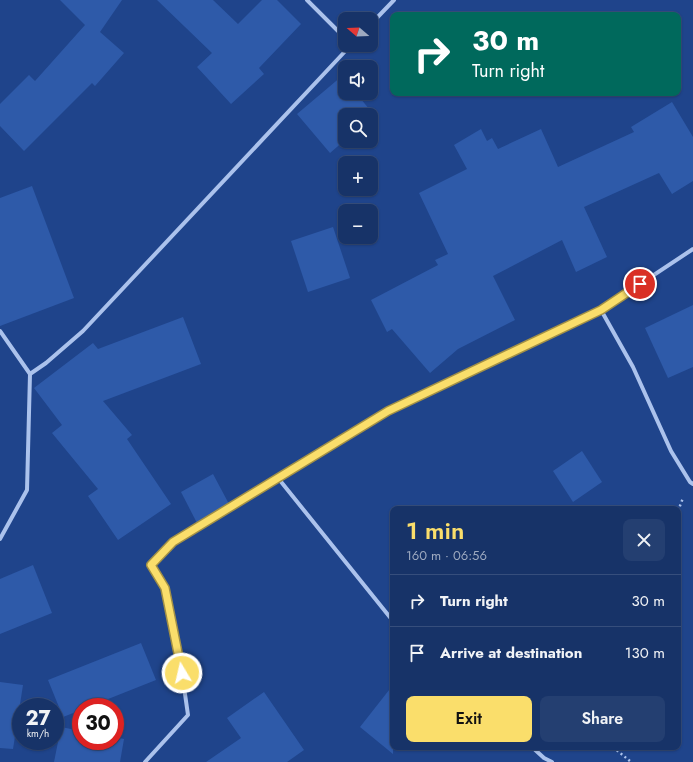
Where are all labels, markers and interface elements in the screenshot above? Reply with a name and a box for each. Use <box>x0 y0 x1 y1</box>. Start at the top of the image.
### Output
north arrow <box>338 12 378 52</box>
map controls <box>338 12 378 244</box>
text: 30 m <box>472 20 539 61</box>
icon: right <box>406 28 458 80</box>
text: Turn right <box>472 58 544 84</box>
button: sound <box>338 60 378 100</box>
button: search <box>338 108 378 148</box>
button: + <box>338 156 378 196</box>
button: − <box>338 204 378 244</box>
pin <box>623 267 657 301</box>
icon: arrive <box>629 273 651 295</box>
text: 1 min <box>406 513 464 548</box>
button: close <box>623 519 665 561</box>
text: 160 m · 06:56 <box>406 546 487 565</box>
icon: right <box>406 590 428 612</box>
text: Turn right <box>440 590 508 612</box>
text: 30 m <box>632 590 665 612</box>
icon: arrive <box>406 642 428 664</box>
text: Arrive at destination <box>440 642 582 664</box>
text: 130 m <box>625 642 665 664</box>
position arrow <box>161 652 203 694</box>
button: Exit <box>406 696 532 742</box>
button: Share <box>540 696 665 742</box>
speed limit sign: 30 <box>72 698 124 750</box>
text: 27 <box>25 704 51 733</box>
text: km/h <box>27 726 49 741</box>

